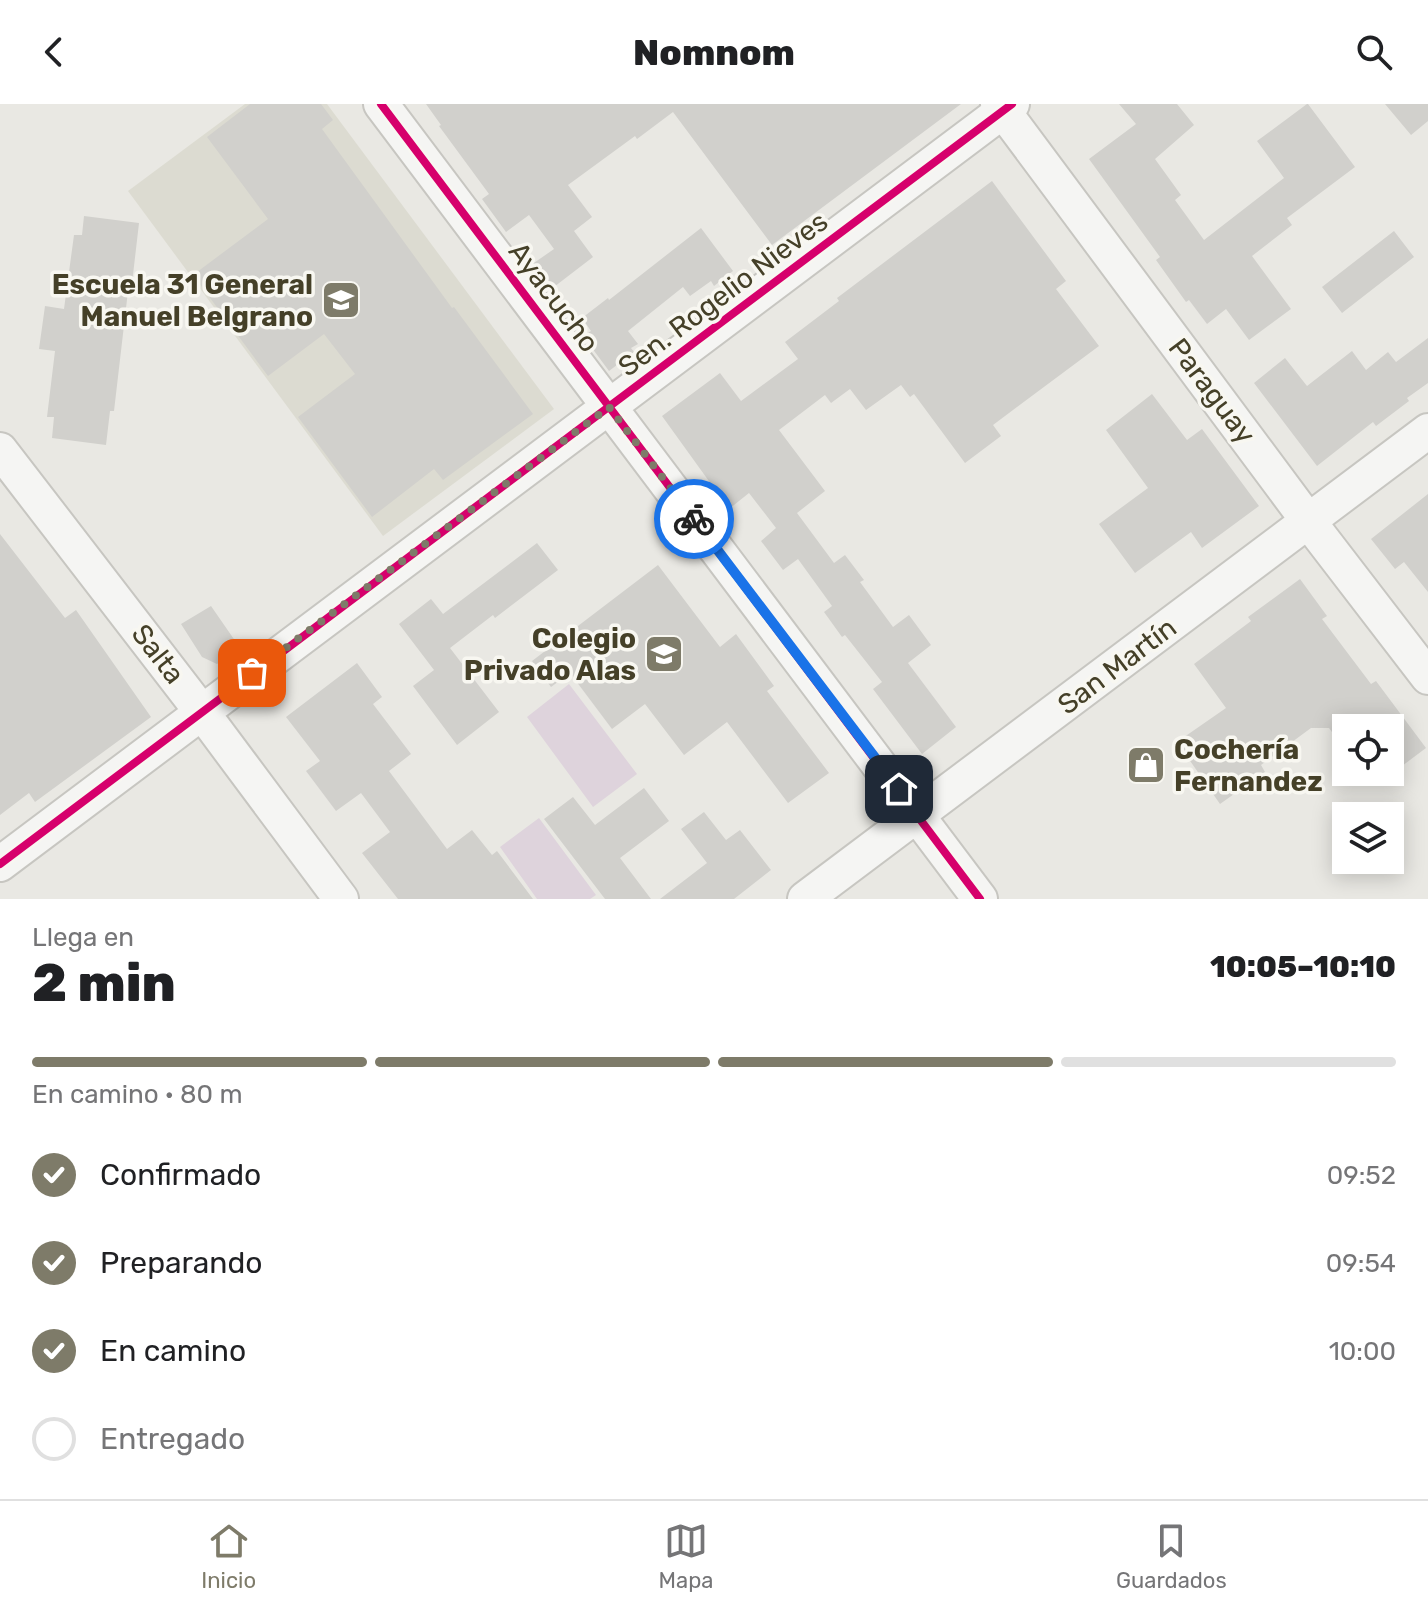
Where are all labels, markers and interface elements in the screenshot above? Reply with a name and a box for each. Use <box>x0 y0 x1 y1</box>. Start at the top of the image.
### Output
icon: back <box>32 30 76 74</box>
icon: search <box>1352 30 1396 74</box>
text: Nomnom <box>633 31 795 74</box>
street label: Sen. Rogelio Nieves <box>612 205 834 383</box>
street label: Ayacucho <box>502 236 606 358</box>
place label: Escuela 31 General Manuel Belgrano <box>52 268 313 333</box>
school or university icon: Escuela 31 General Manuel Belgrano <box>320 279 362 321</box>
street label: Paraguay <box>1162 332 1262 450</box>
courier <box>654 479 734 559</box>
icon: bike <box>672 497 716 541</box>
street label: San Martín <box>1051 611 1183 721</box>
street label: Salta <box>125 618 191 690</box>
place label: Colegio Privado Alas <box>464 622 636 687</box>
school or university icon: Colegio Privado Alas <box>643 633 685 675</box>
pin <box>218 639 286 707</box>
icon: bag <box>230 651 274 695</box>
map controls <box>1332 714 1404 874</box>
button: locate <box>1332 714 1404 786</box>
place label: Cochería Fernandez <box>1174 733 1323 798</box>
shop icon: Cochería Fernandez <box>1125 744 1167 786</box>
pin <box>865 755 933 823</box>
icon: home <box>877 767 921 811</box>
button: layers <box>1332 802 1404 874</box>
text: Llega en <box>32 922 134 953</box>
text: 10:05–10:10 <box>1210 949 1396 985</box>
text: 2 min <box>32 952 176 1014</box>
text: En camino · 80 m <box>32 1079 243 1110</box>
icon: check <box>32 1153 76 1197</box>
text: Confirmado <box>100 1157 261 1193</box>
text: 09:52 <box>1327 1160 1396 1191</box>
icon: check <box>32 1241 76 1285</box>
text: Preparando <box>100 1245 263 1281</box>
text: 09:54 <box>1326 1248 1396 1279</box>
icon: check <box>32 1329 76 1373</box>
text: En camino <box>100 1333 246 1369</box>
text: 10:00 <box>1329 1336 1396 1367</box>
text: Entregado <box>100 1421 245 1457</box>
tab: Inicio <box>201 1519 256 1594</box>
tab: Mapa <box>659 1519 713 1594</box>
tab: Guardados <box>1116 1519 1227 1594</box>

